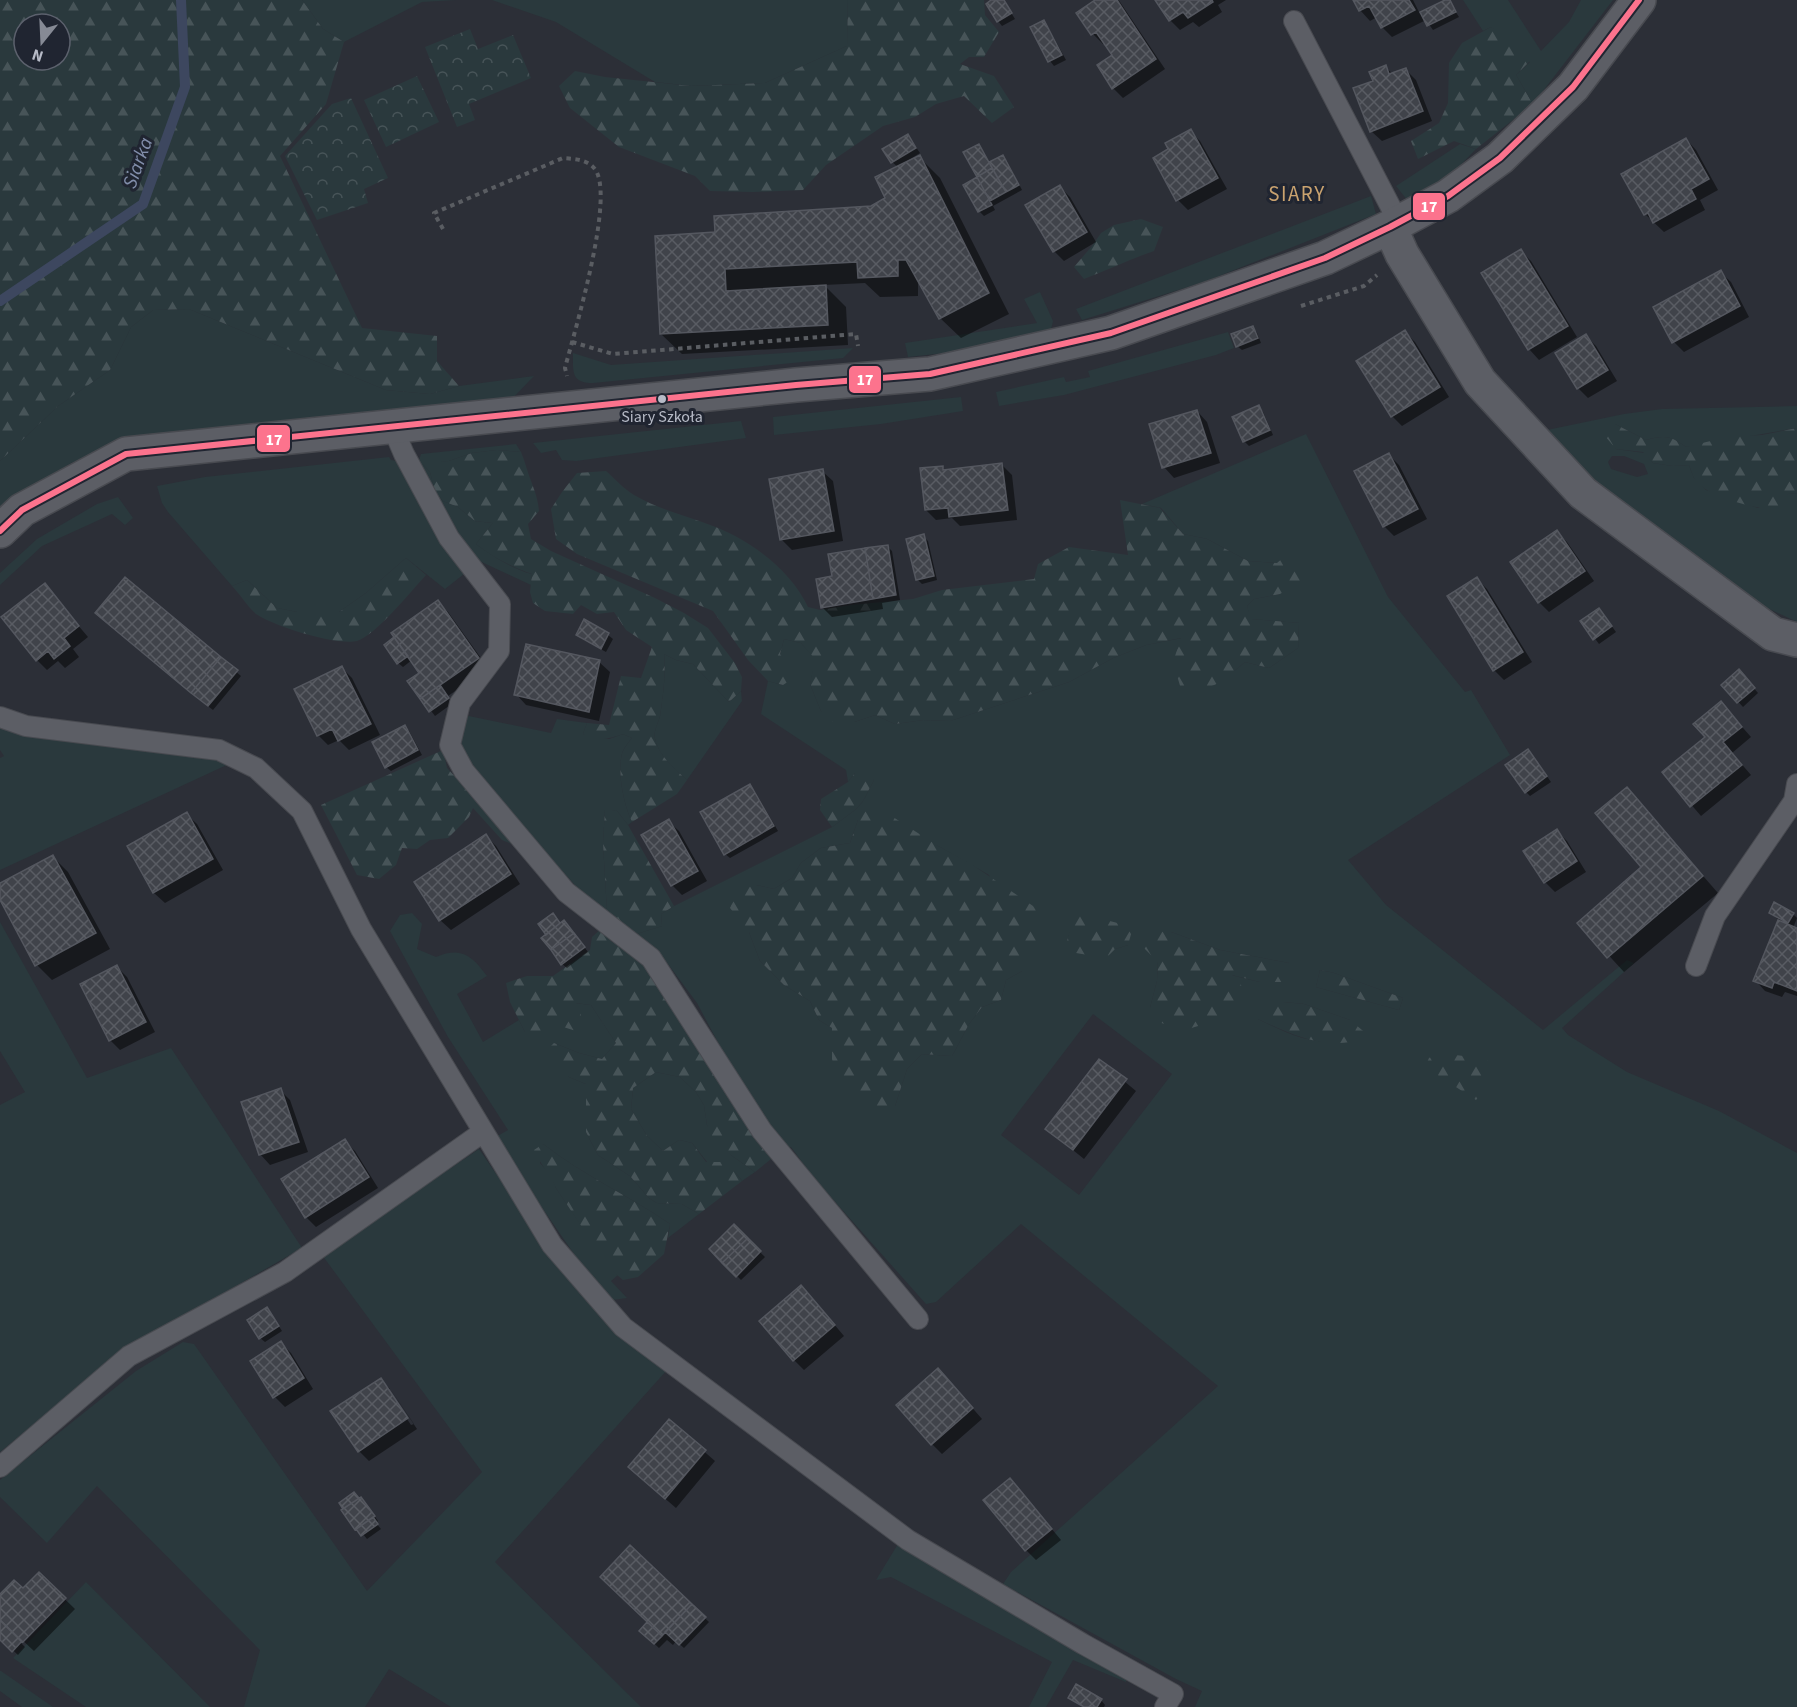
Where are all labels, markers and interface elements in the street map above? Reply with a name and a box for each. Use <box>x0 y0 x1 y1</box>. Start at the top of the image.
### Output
north arrow <box>12 12 72 72</box>
text: N <box>29 43 46 67</box>
water label: Siarka <box>116 133 160 192</box>
district label: SIARY <box>1268 179 1326 209</box>
line badge: 17 <box>1412 192 1446 221</box>
text: 17 <box>1421 196 1437 218</box>
line badge: 17 <box>848 365 882 394</box>
text: 17 <box>857 369 873 391</box>
marker: Siary Szkoła <box>656 393 668 405</box>
place label: Siary Szkoła <box>621 406 703 428</box>
line badge: 17 <box>256 424 291 453</box>
text: 17 <box>266 429 282 451</box>

